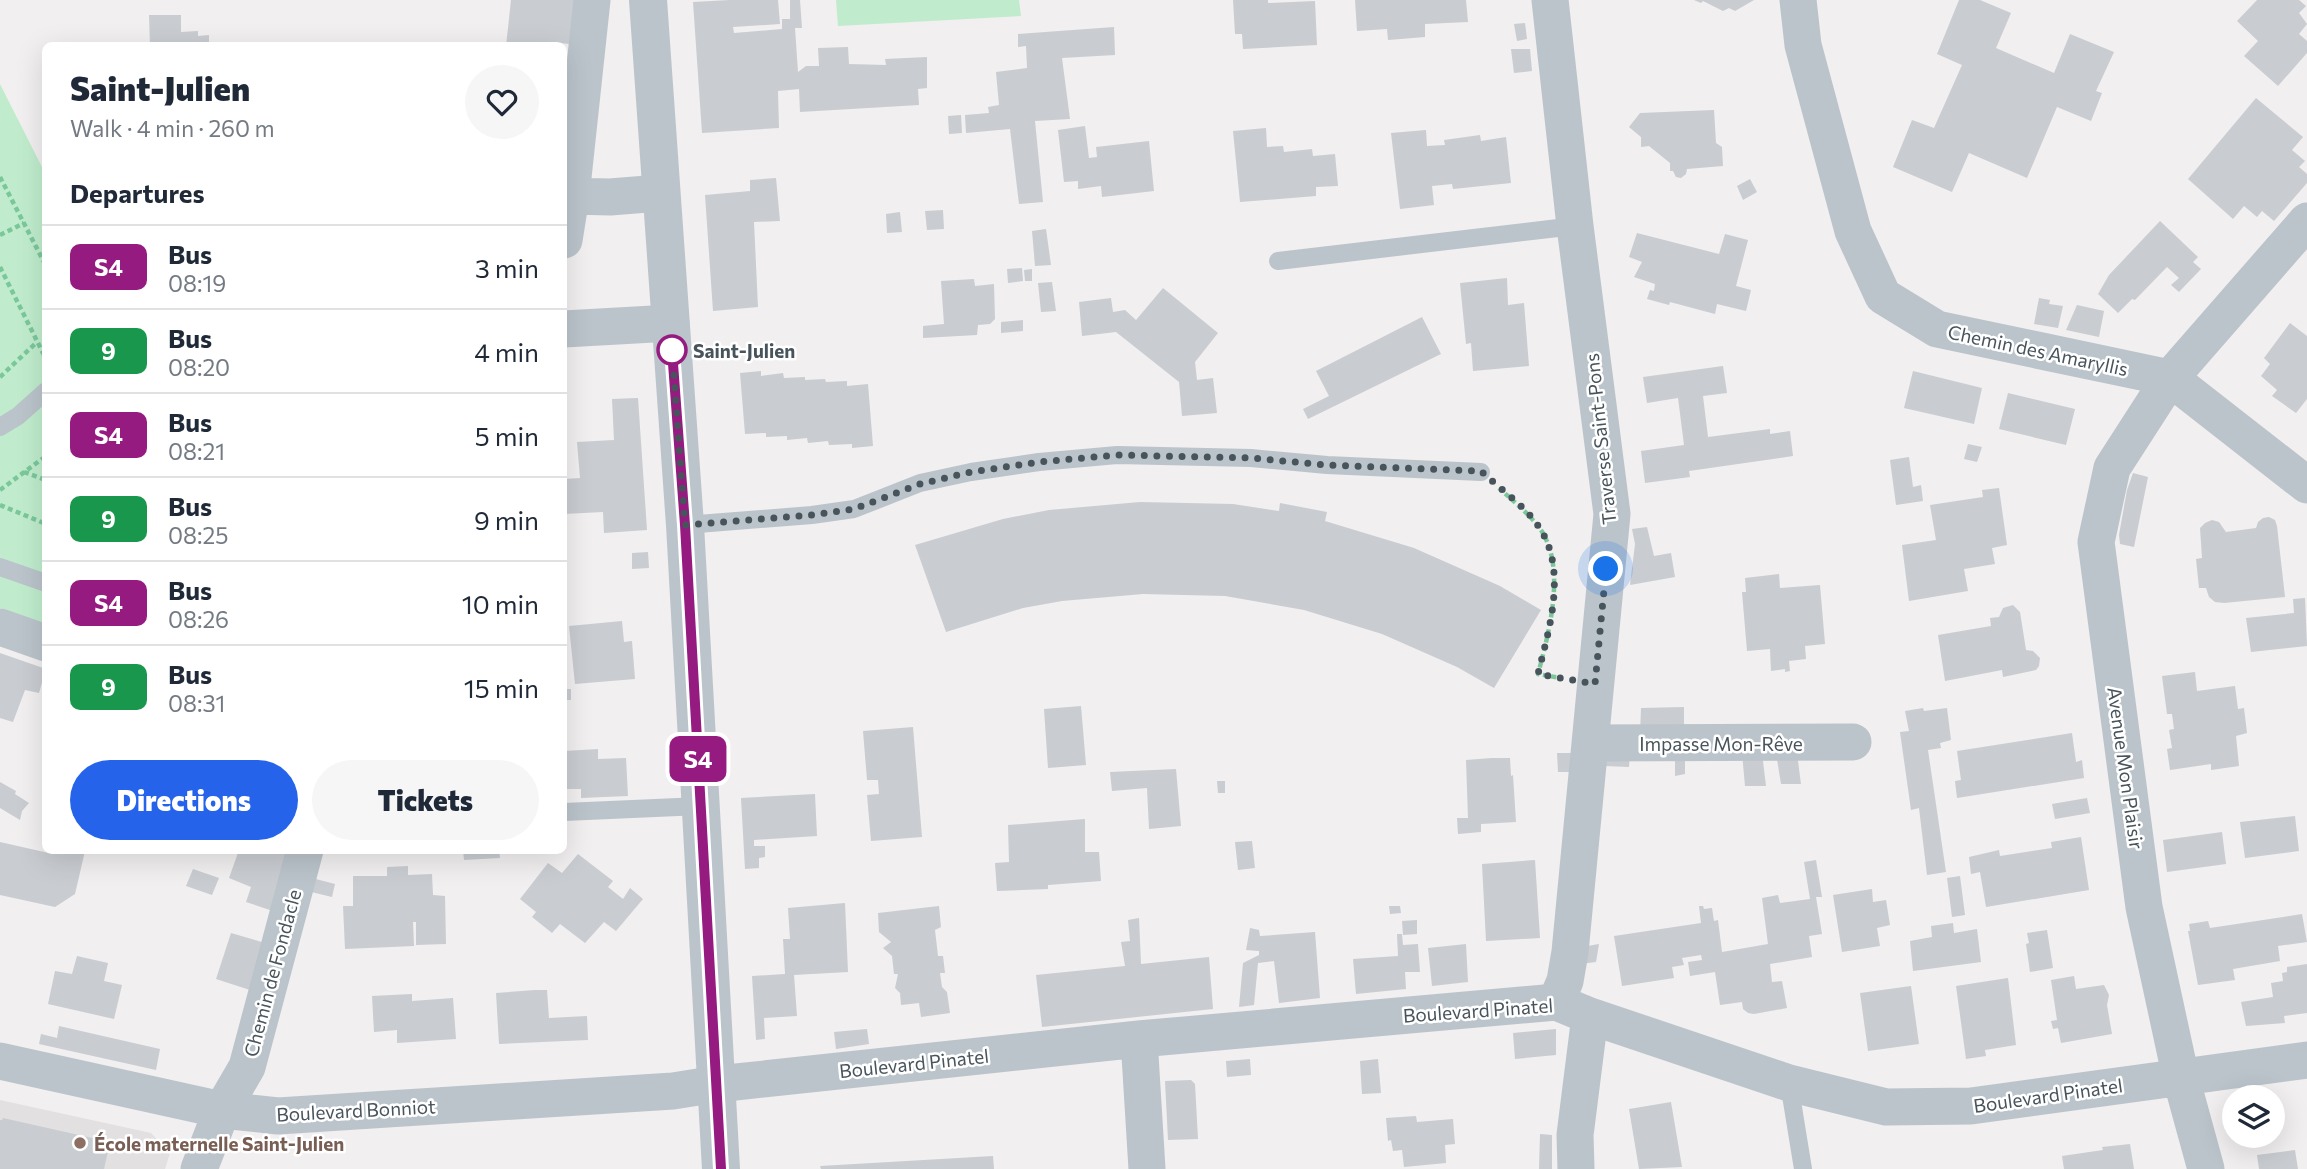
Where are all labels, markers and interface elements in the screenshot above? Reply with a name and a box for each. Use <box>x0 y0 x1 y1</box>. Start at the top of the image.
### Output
button: heart <box>465 65 539 139</box>
text: Saint-Julien <box>70 67 250 108</box>
text: Walk · 4 min · 260 m <box>70 114 275 142</box>
text: Departures <box>70 177 205 208</box>
text: Bus <box>168 238 212 269</box>
text: S4 <box>94 252 123 281</box>
text: 3 min <box>475 252 539 283</box>
text: 08:19 <box>168 269 226 297</box>
street label: Chemin des Amaryllis <box>1946 320 2130 380</box>
text: Bus <box>168 322 212 353</box>
marker: Saint-Julien <box>657 335 687 365</box>
text: 9 <box>101 336 116 365</box>
text: 4 min <box>474 336 539 367</box>
place label: Saint-Julien <box>693 339 795 362</box>
street label: Traverse Saint-Pons <box>1580 352 1620 526</box>
text: 08:20 <box>168 353 230 381</box>
text: Bus <box>168 406 212 437</box>
text: S4 <box>94 420 123 449</box>
text: 5 min <box>475 420 539 451</box>
text: 08:21 <box>168 437 225 465</box>
text: Bus <box>168 490 212 521</box>
text: 9 <box>101 504 116 533</box>
text: 9 min <box>474 504 539 535</box>
text: 08:25 <box>168 521 228 549</box>
your location <box>1588 551 1623 586</box>
text: Bus <box>168 574 212 605</box>
text: S4 <box>94 588 123 617</box>
text: 10 min <box>462 588 539 619</box>
text: 08:26 <box>168 605 229 633</box>
text: Bus <box>168 658 212 689</box>
text: 9 <box>101 672 116 701</box>
text: 15 min <box>464 672 539 703</box>
street label: Avenue Mon Plaisir <box>2103 685 2149 851</box>
text: 08:31 <box>168 689 225 717</box>
street label: Impasse Mon-Rêve <box>1639 732 1803 755</box>
line badge: S4 <box>666 736 730 782</box>
text: S4 <box>683 744 713 773</box>
button: Directions <box>70 760 298 840</box>
button: Tickets <box>312 760 539 840</box>
street label: Chemin de Fondacle <box>239 887 305 1059</box>
street label: Boulevard Pinatel <box>1402 993 1554 1027</box>
street label: Boulevard Pinatel <box>838 1044 990 1082</box>
street label: Boulevard Pinatel <box>1972 1073 2124 1117</box>
map controls <box>2222 1085 2285 1148</box>
button: layers <box>2222 1085 2285 1148</box>
street label: Boulevard Bonniot <box>276 1094 436 1126</box>
place label: École maternelle Saint-Julien <box>94 1132 344 1155</box>
marker: École maternelle Saint-Julien <box>72 1135 88 1151</box>

